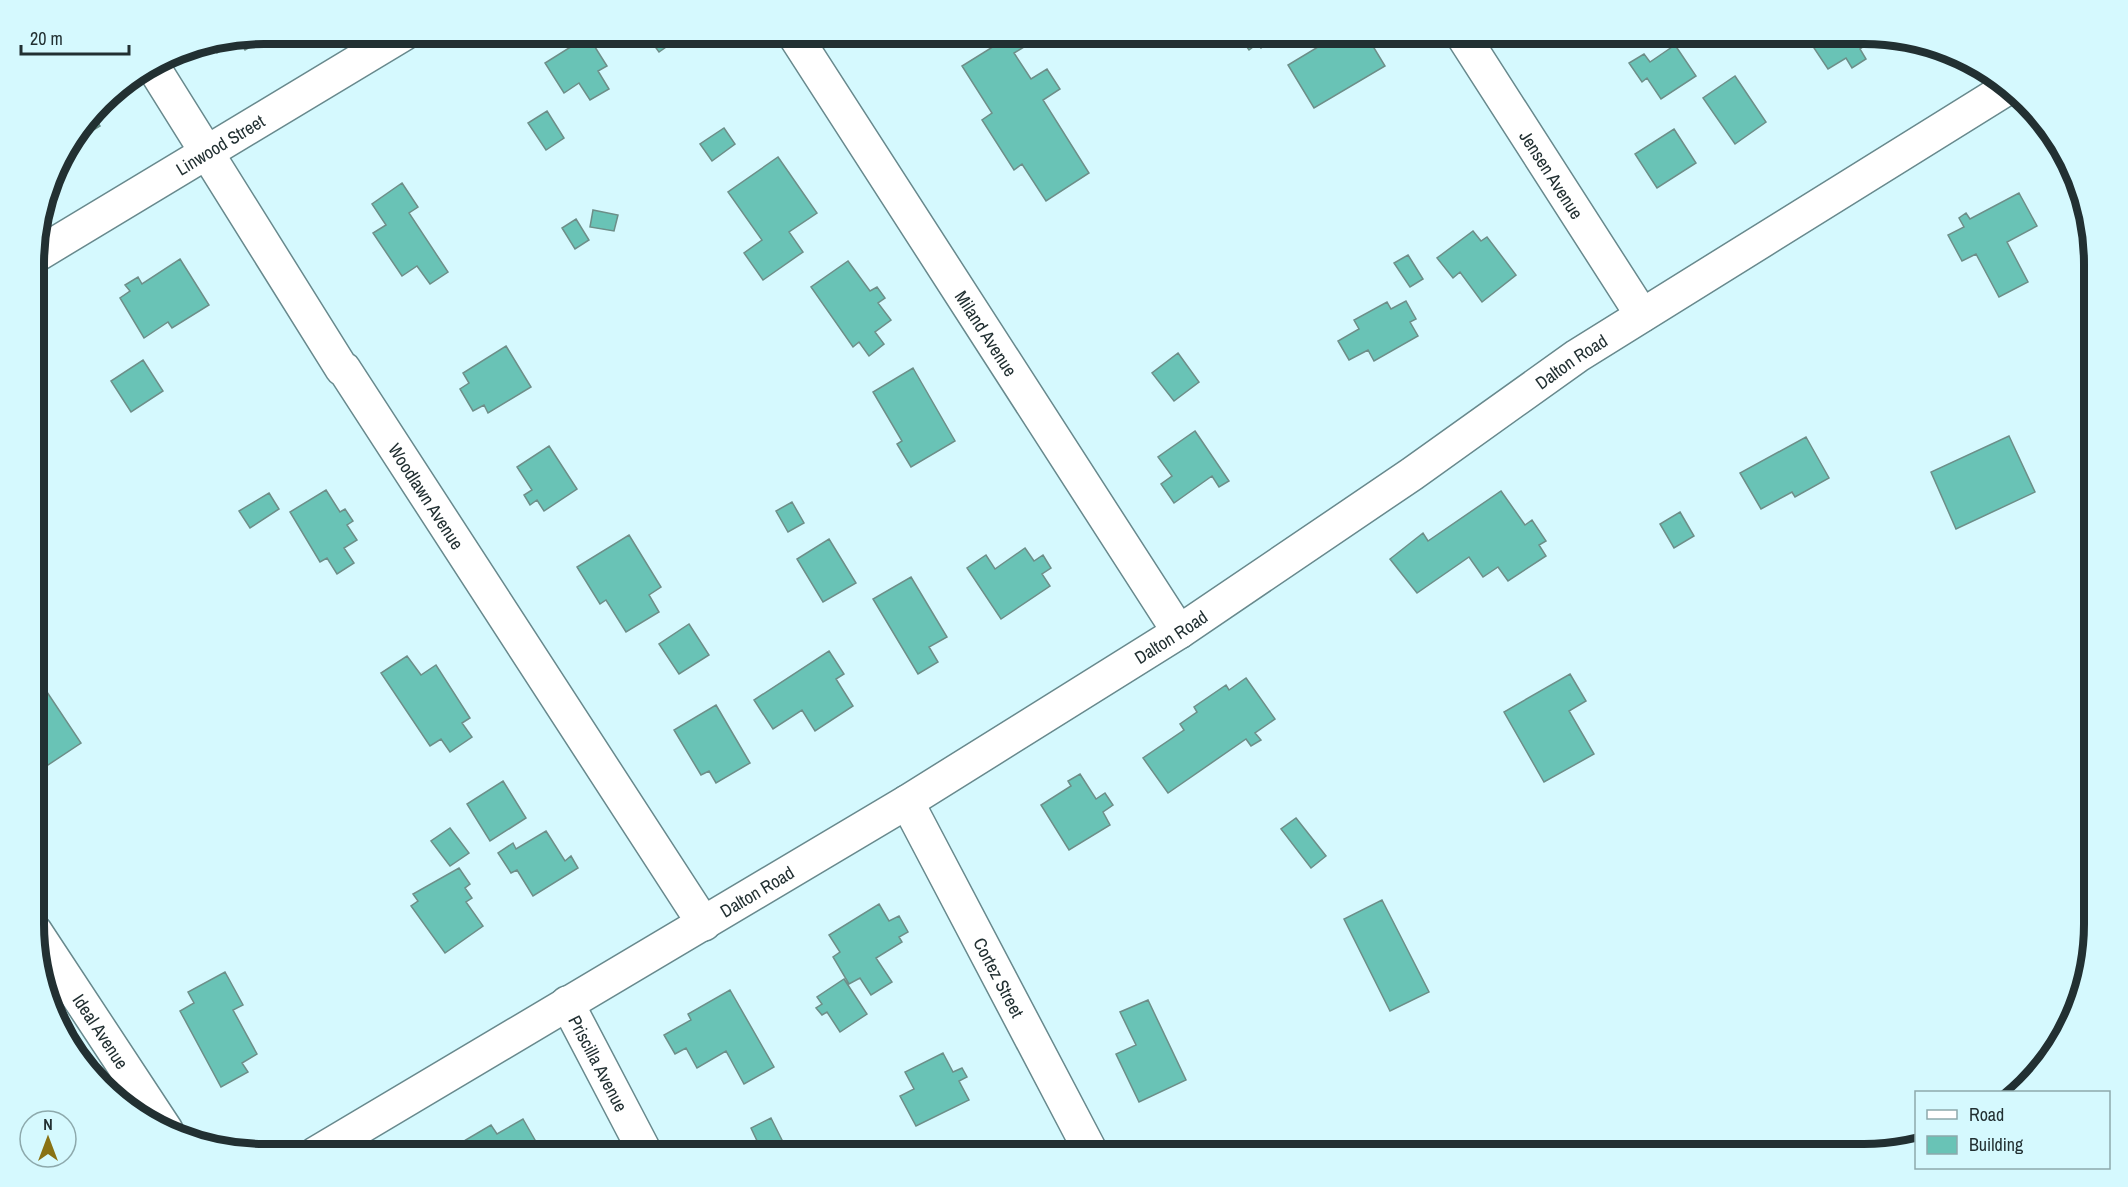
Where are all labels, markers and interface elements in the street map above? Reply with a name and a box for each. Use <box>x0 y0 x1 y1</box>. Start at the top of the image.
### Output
scale bar <box>21 18 129 56</box>
text: 20 m <box>30 26 63 51</box>
street label: Linwood Street <box>171 108 269 181</box>
street label: Jensen Avenue <box>1514 125 1589 224</box>
street label: Miland Avenue <box>949 285 1023 381</box>
street label: Dalton Road <box>1530 328 1612 395</box>
street label: Woodlawn Avenue <box>383 438 470 554</box>
street label: Dalton Road <box>1129 604 1212 669</box>
street label: Dalton Road <box>715 860 798 923</box>
street label: Cortez Street <box>968 933 1030 1022</box>
street label: Ideal Avenue <box>67 989 135 1074</box>
street label: Priscilla Avenue <box>563 1011 634 1116</box>
legend <box>1915 1091 2110 1169</box>
text: Road <box>1969 1102 2004 1127</box>
north arrow <box>18 1109 78 1169</box>
text: N <box>43 1113 53 1135</box>
text: Building <box>1969 1132 2024 1157</box>

